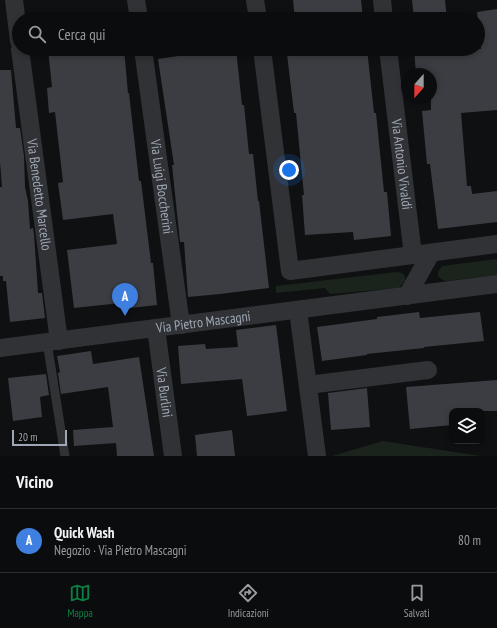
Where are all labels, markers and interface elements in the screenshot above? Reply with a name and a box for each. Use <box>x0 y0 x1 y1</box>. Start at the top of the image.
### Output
search box <box>12 12 485 56</box>
icon: search <box>26 23 48 45</box>
text: Cerca qui <box>58 25 106 44</box>
north arrow <box>401 68 437 104</box>
street label: Via Antonio Vivaldi <box>387 117 416 211</box>
street label: Via Benedetto Marcello <box>23 137 56 252</box>
street label: Via Luigi Boccherini <box>146 137 177 235</box>
your location <box>279 160 299 180</box>
pin: A <box>112 283 138 316</box>
street label: Via Pietro Mascagni <box>154 307 252 337</box>
street label: Via Burlini <box>152 365 177 418</box>
map controls <box>449 408 485 444</box>
button: layers <box>449 408 485 444</box>
scale bar <box>12 428 67 447</box>
text: 20 m <box>18 430 37 444</box>
text: Vicino <box>16 471 53 493</box>
text: Quick Wash <box>54 523 115 542</box>
text: A <box>26 532 32 549</box>
text: 80 m <box>458 532 481 549</box>
text: Negozio · Via Pietro Mascagni <box>54 542 187 559</box>
tab: Mappa <box>67 582 93 620</box>
tab: Indicazioni <box>228 582 269 620</box>
tab: Salvati <box>404 582 430 620</box>

